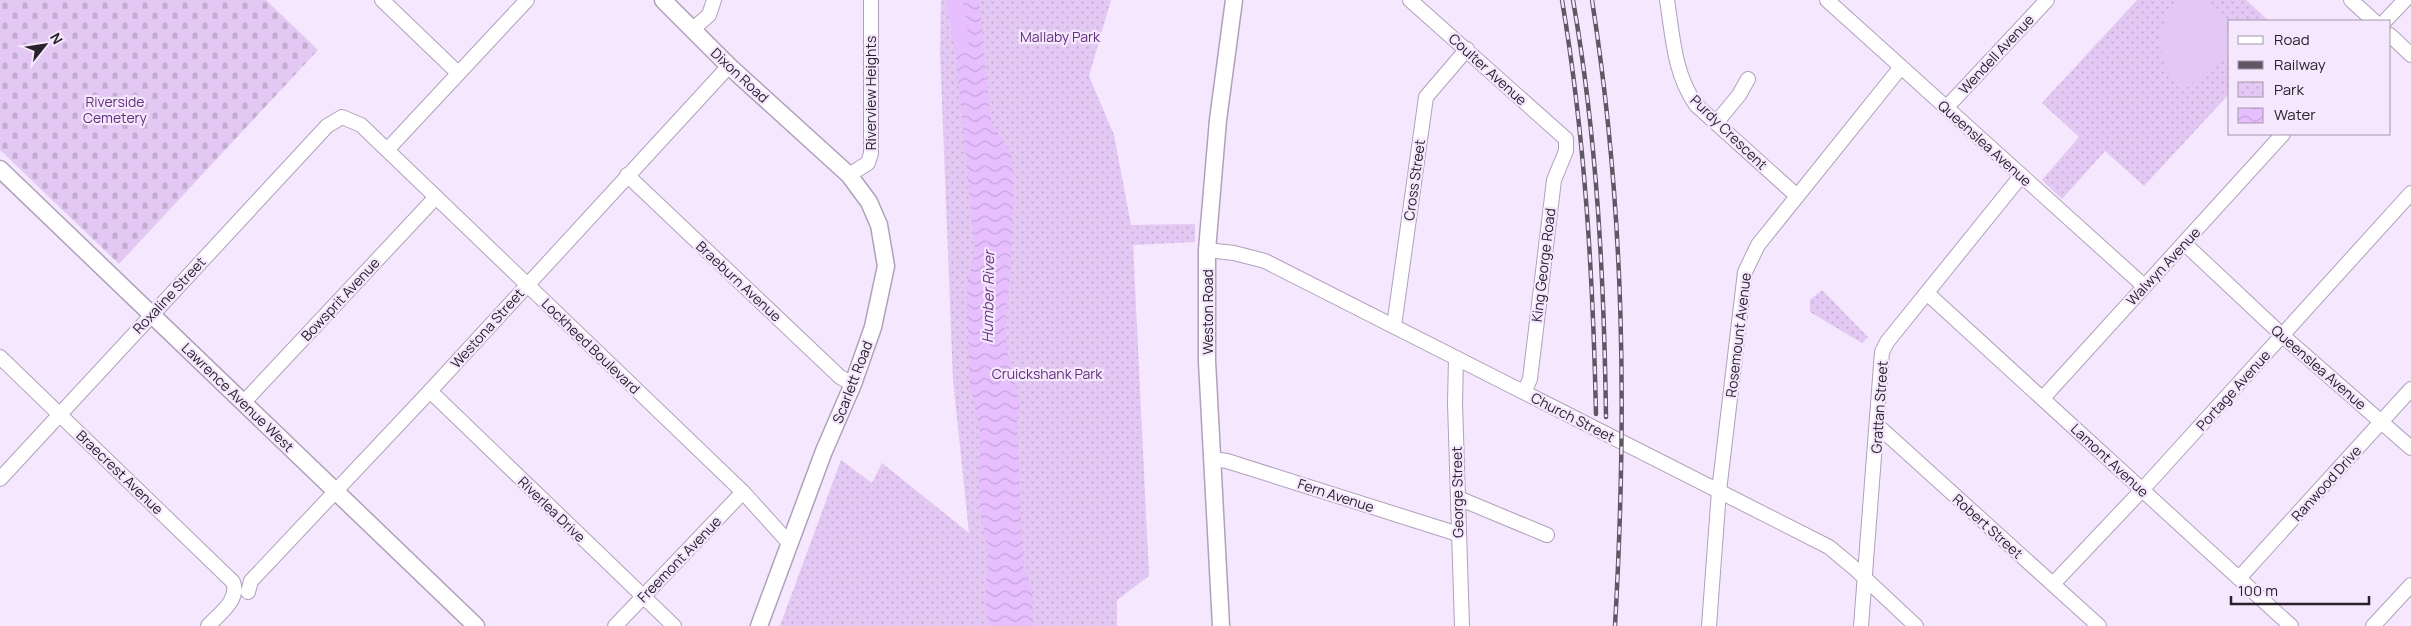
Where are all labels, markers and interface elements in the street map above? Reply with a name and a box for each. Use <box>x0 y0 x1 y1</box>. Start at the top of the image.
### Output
street label: Wendell Avenue <box>1954 10 2038 98</box>
north arrow <box>20 20 70 70</box>
legend <box>2228 20 2391 135</box>
park label: Mallaby Park <box>1020 27 1101 46</box>
text: N <box>46 29 67 47</box>
street label: Coulter Avenue <box>1445 29 1531 109</box>
text: Road <box>2274 29 2310 50</box>
street label: Riverview Heights <box>861 36 880 150</box>
street label: Dixon Road <box>707 43 773 107</box>
text: Railway <box>2274 54 2326 75</box>
text: Park <box>2274 79 2304 100</box>
street label: Purdy Crescent <box>1686 90 1772 174</box>
park label: Riverside Cemetery <box>83 92 148 127</box>
street label: Queenslea Avenue <box>1934 96 2036 190</box>
text: Water <box>2274 104 2316 125</box>
street label: Cross Street <box>1399 138 1429 222</box>
street label: King George Road <box>1527 207 1559 323</box>
street label: Walwyn Avenue <box>2122 223 2204 309</box>
street label: Braeburn Avenue <box>692 237 786 325</box>
water label: Humber River <box>977 248 999 343</box>
street label: Roxaline Street <box>128 252 210 338</box>
street label: Bowsprit Avenue <box>296 253 384 345</box>
street label: Weston Road <box>1198 269 1217 355</box>
street label: Rosemount Avenue <box>1721 272 1755 398</box>
street label: Westona Street <box>446 284 528 372</box>
street label: Lockheed Boulevard <box>538 294 644 398</box>
street label: Queenslea Avenue <box>2267 320 2371 414</box>
street label: Lawrence Avenue West <box>178 338 299 456</box>
street label: Scarlett Road <box>828 338 876 426</box>
street label: Portage Avenue <box>2192 346 2274 434</box>
street label: Grattan Street <box>1866 360 1892 454</box>
park label: Cruickshank Park <box>992 364 1103 383</box>
street label: Church Street <box>1528 388 1618 446</box>
street label: Lamont Avenue <box>2067 419 2153 501</box>
street label: Braecrest Avenue <box>72 426 168 518</box>
street label: Ranwood Drive <box>2287 441 2365 525</box>
street label: George Street <box>1447 446 1467 538</box>
street label: Riverlea Drive <box>514 472 590 546</box>
street label: Fern Avenue <box>1295 474 1377 516</box>
street label: Robert Street <box>1949 489 2027 563</box>
street label: Freemont Avenue <box>633 512 725 606</box>
scale bar <box>2231 574 2368 606</box>
text: 100 m <box>2238 580 2278 601</box>

